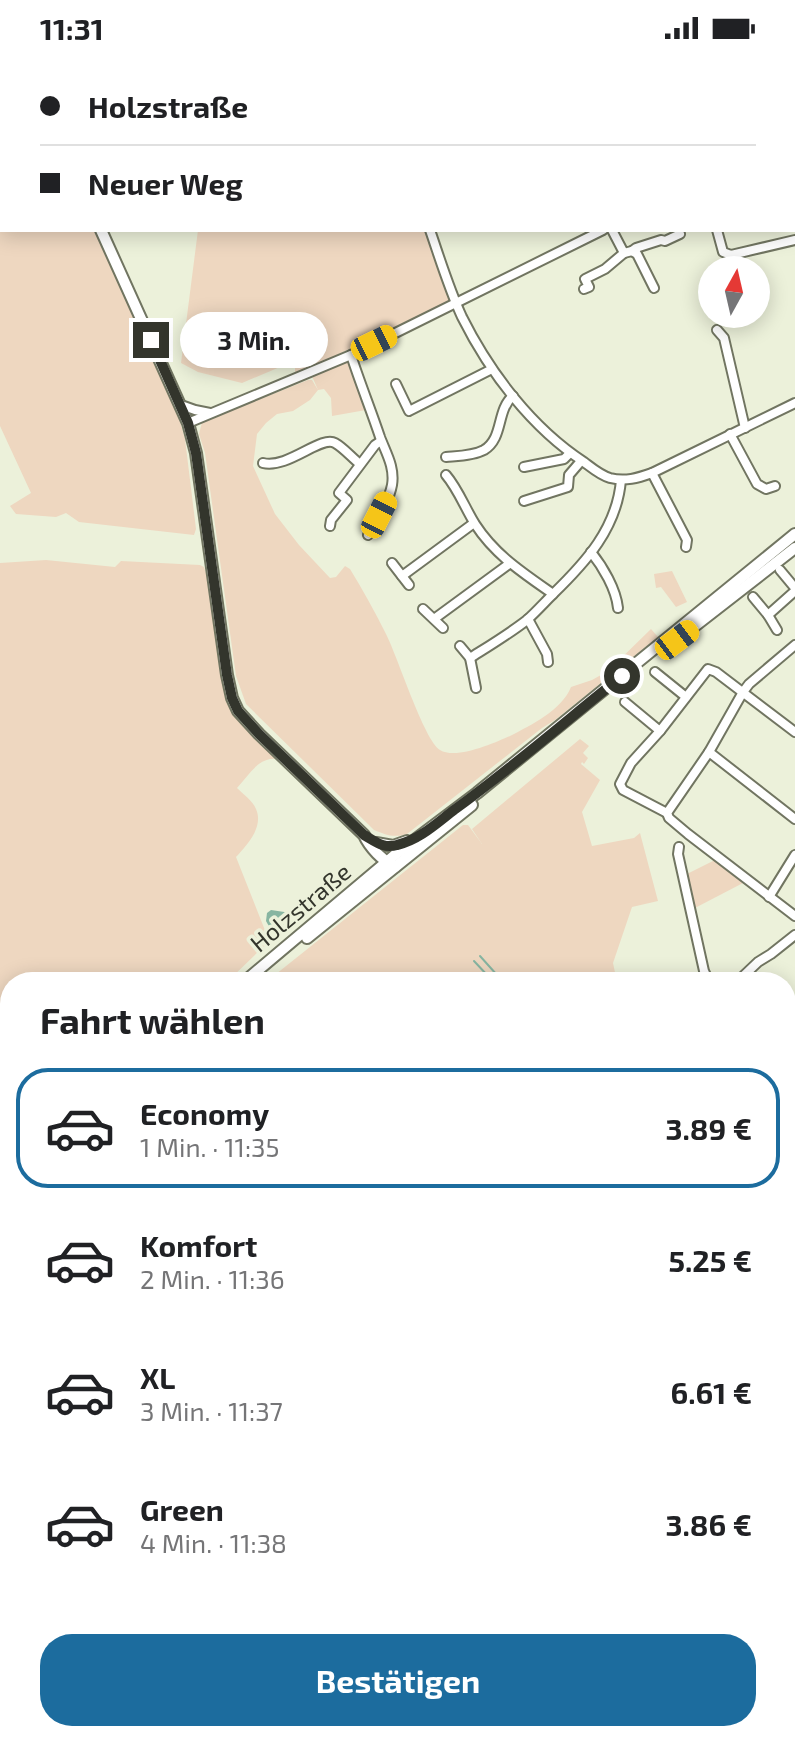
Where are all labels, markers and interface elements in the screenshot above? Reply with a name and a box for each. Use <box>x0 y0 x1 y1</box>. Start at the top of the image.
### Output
text: 11:31 <box>40 10 104 46</box>
text: Holzstraße <box>88 88 248 124</box>
text: Neuer Weg <box>88 165 243 201</box>
north arrow <box>698 256 770 328</box>
map controls <box>698 256 770 328</box>
callout: 3 Min. <box>179 312 327 368</box>
route end <box>133 322 169 358</box>
car <box>347 322 401 364</box>
text: 3 Min. <box>217 324 291 355</box>
car <box>357 488 401 542</box>
car <box>651 616 703 664</box>
route start <box>604 658 640 694</box>
street label: Holzstraße <box>244 856 356 957</box>
text: Fahrt wählen <box>40 998 265 1041</box>
icon: car <box>44 1092 116 1164</box>
text: Economy <box>140 1095 269 1131</box>
text: 3.89 € <box>666 1110 752 1146</box>
text: 1 Min. · 11:35 <box>140 1131 279 1162</box>
icon: car <box>44 1224 116 1296</box>
text: Komfort <box>140 1227 257 1263</box>
text: 5.25 € <box>668 1242 752 1278</box>
text: 2 Min. · 11:36 <box>140 1263 285 1294</box>
icon: car <box>44 1356 116 1428</box>
text: XL <box>140 1359 175 1395</box>
text: 6.61 € <box>671 1374 752 1410</box>
text: 3 Min. · 11:37 <box>140 1395 283 1426</box>
icon: car <box>44 1488 116 1560</box>
text: Green <box>140 1491 224 1527</box>
text: 3.86 € <box>666 1506 752 1542</box>
text: 4 Min. · 11:38 <box>140 1527 287 1558</box>
button: Bestätigen <box>40 1634 756 1726</box>

